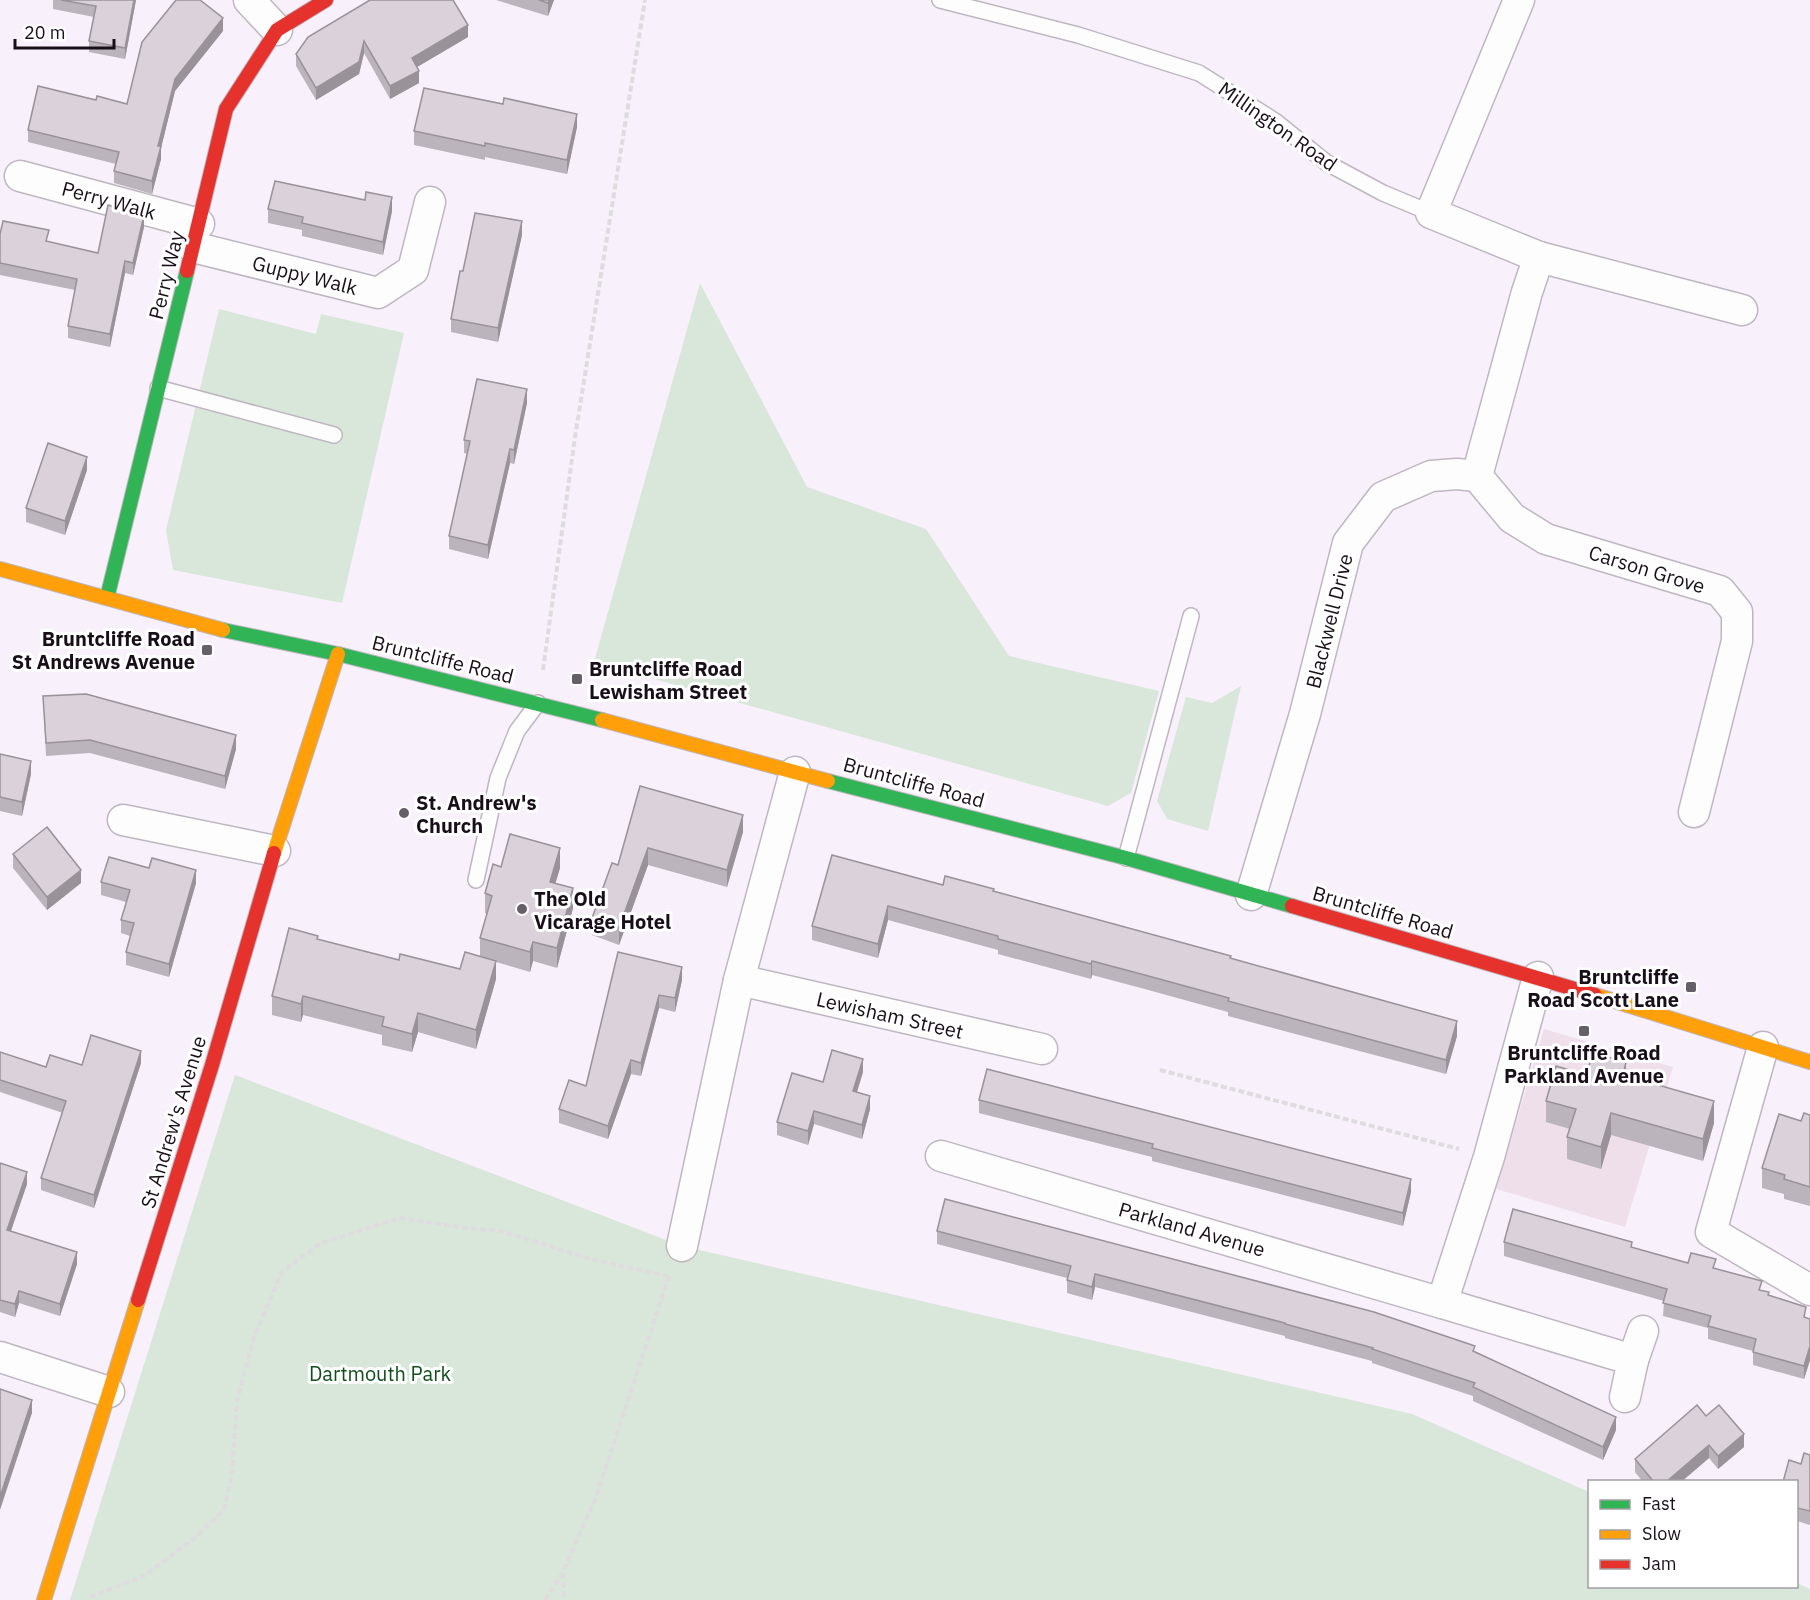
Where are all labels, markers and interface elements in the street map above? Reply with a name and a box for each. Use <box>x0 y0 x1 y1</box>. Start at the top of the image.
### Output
scale bar <box>15 12 114 50</box>
text: 20 m <box>24 21 66 44</box>
street label: Millington Road <box>1213 75 1343 177</box>
street label: Perry Walk <box>59 174 160 226</box>
street label: Perry Way <box>142 228 190 322</box>
street label: Guppy Walk <box>250 249 361 301</box>
street label: Carson Grove <box>1586 539 1708 600</box>
street label: Blackwell Drive <box>1299 551 1359 691</box>
place label: Bruntcliffe Road St Andrews Avenue <box>12 625 195 675</box>
street label: Bruntcliffe Road <box>369 628 517 690</box>
marker: Bruntcliffe Road St Andrews Avenue <box>200 643 214 657</box>
place label: Bruntcliffe Road Lewisham Street <box>589 655 747 705</box>
marker: Bruntcliffe Road Lewisham Street <box>570 672 584 686</box>
street label: Bruntcliffe Road <box>840 750 988 814</box>
place label: St. Andrew's Church <box>416 789 537 839</box>
marker: St. Andrew's Church <box>397 806 411 820</box>
street label: Bruntcliffe Road <box>1310 879 1456 945</box>
place label: The Old Vicarage Hotel <box>534 885 671 935</box>
marker: The Old Vicarage Hotel <box>515 902 529 916</box>
place label: Bruntcliffe Road Scott Lane <box>1527 963 1679 1013</box>
marker: Bruntcliffe Road Scott Lane <box>1684 980 1698 994</box>
street label: Lewisham Street <box>814 985 966 1045</box>
marker: Bruntcliffe Road Parkland Avenue <box>1577 1024 1591 1038</box>
street label: St Andrew's Avenue <box>134 1032 212 1212</box>
place label: Bruntcliffe Road Parkland Avenue <box>1504 1039 1664 1089</box>
street label: Parkland Avenue <box>1116 1195 1268 1263</box>
park label: Dartmouth Park <box>309 1360 452 1387</box>
legend <box>1588 1480 1798 1588</box>
text: Fast <box>1642 1492 1676 1515</box>
text: Slow <box>1642 1522 1681 1545</box>
text: Jam <box>1642 1552 1677 1575</box>

